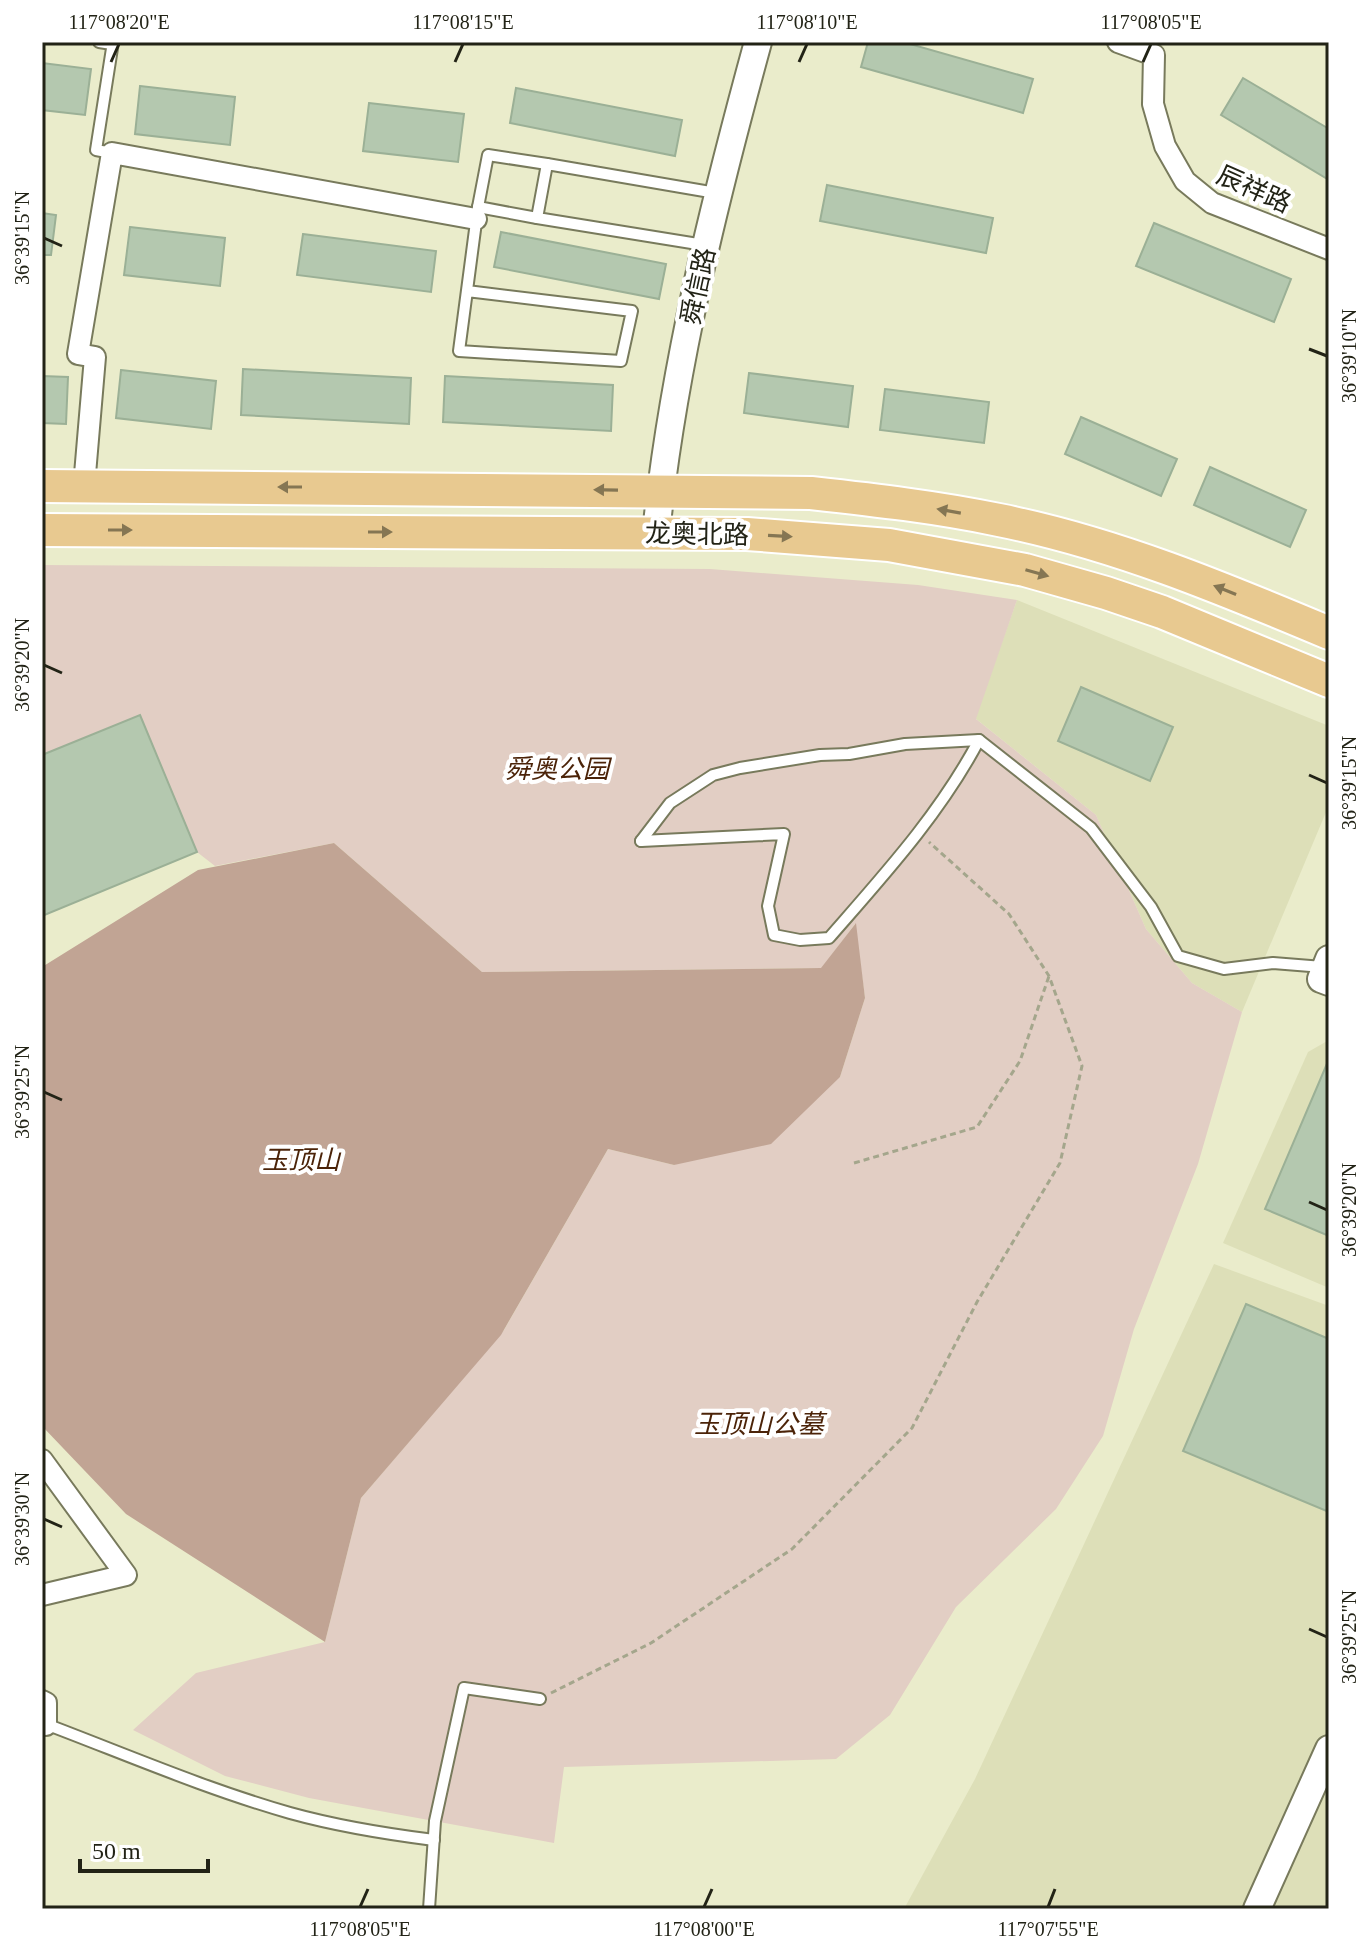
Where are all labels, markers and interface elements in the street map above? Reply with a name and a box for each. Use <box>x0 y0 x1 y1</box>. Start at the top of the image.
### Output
text: 117°08'20"E <box>68 11 170 33</box>
text: 117°08'15"E <box>412 11 514 33</box>
text: 117°08'10"E <box>756 11 858 33</box>
text: 117°08'05"E <box>1100 11 1202 33</box>
street label: 辰祥路 <box>1212 160 1295 219</box>
text: 36°39'15"N <box>11 191 33 285</box>
street label: 舜信路 <box>676 245 721 327</box>
text: 36°39'10"N <box>1338 309 1360 403</box>
one-way arrow <box>277 481 302 493</box>
one-way arrow <box>593 484 618 496</box>
one-way arrow <box>936 504 961 516</box>
street label: 龙奥北路 <box>645 519 749 550</box>
one-way arrow <box>108 524 133 536</box>
one-way arrow <box>368 526 393 538</box>
one-way arrow <box>768 530 793 543</box>
one-way arrow <box>1024 568 1049 580</box>
one-way arrow <box>1213 583 1237 596</box>
text: 36°39'20"N <box>11 618 33 712</box>
text: 36°39'15"N <box>1338 736 1360 830</box>
park label: 舜奥公园 <box>505 755 613 784</box>
text: 36°39'25"N <box>11 1045 33 1139</box>
park label: 玉顶山 <box>262 1146 342 1175</box>
text: 36°39'20"N <box>1338 1163 1360 1257</box>
park label: 玉顶山公墓 <box>694 1410 828 1439</box>
text: 36°39'30"N <box>11 1472 33 1566</box>
text: 36°39'25"N <box>1338 1590 1360 1684</box>
scale bar <box>80 1823 208 1873</box>
text: 50 m <box>92 1838 141 1864</box>
text: 117°08'05"E <box>309 1918 411 1940</box>
text: 117°08'00"E <box>653 1918 755 1940</box>
text: 117°07'55"E <box>997 1918 1099 1940</box>

